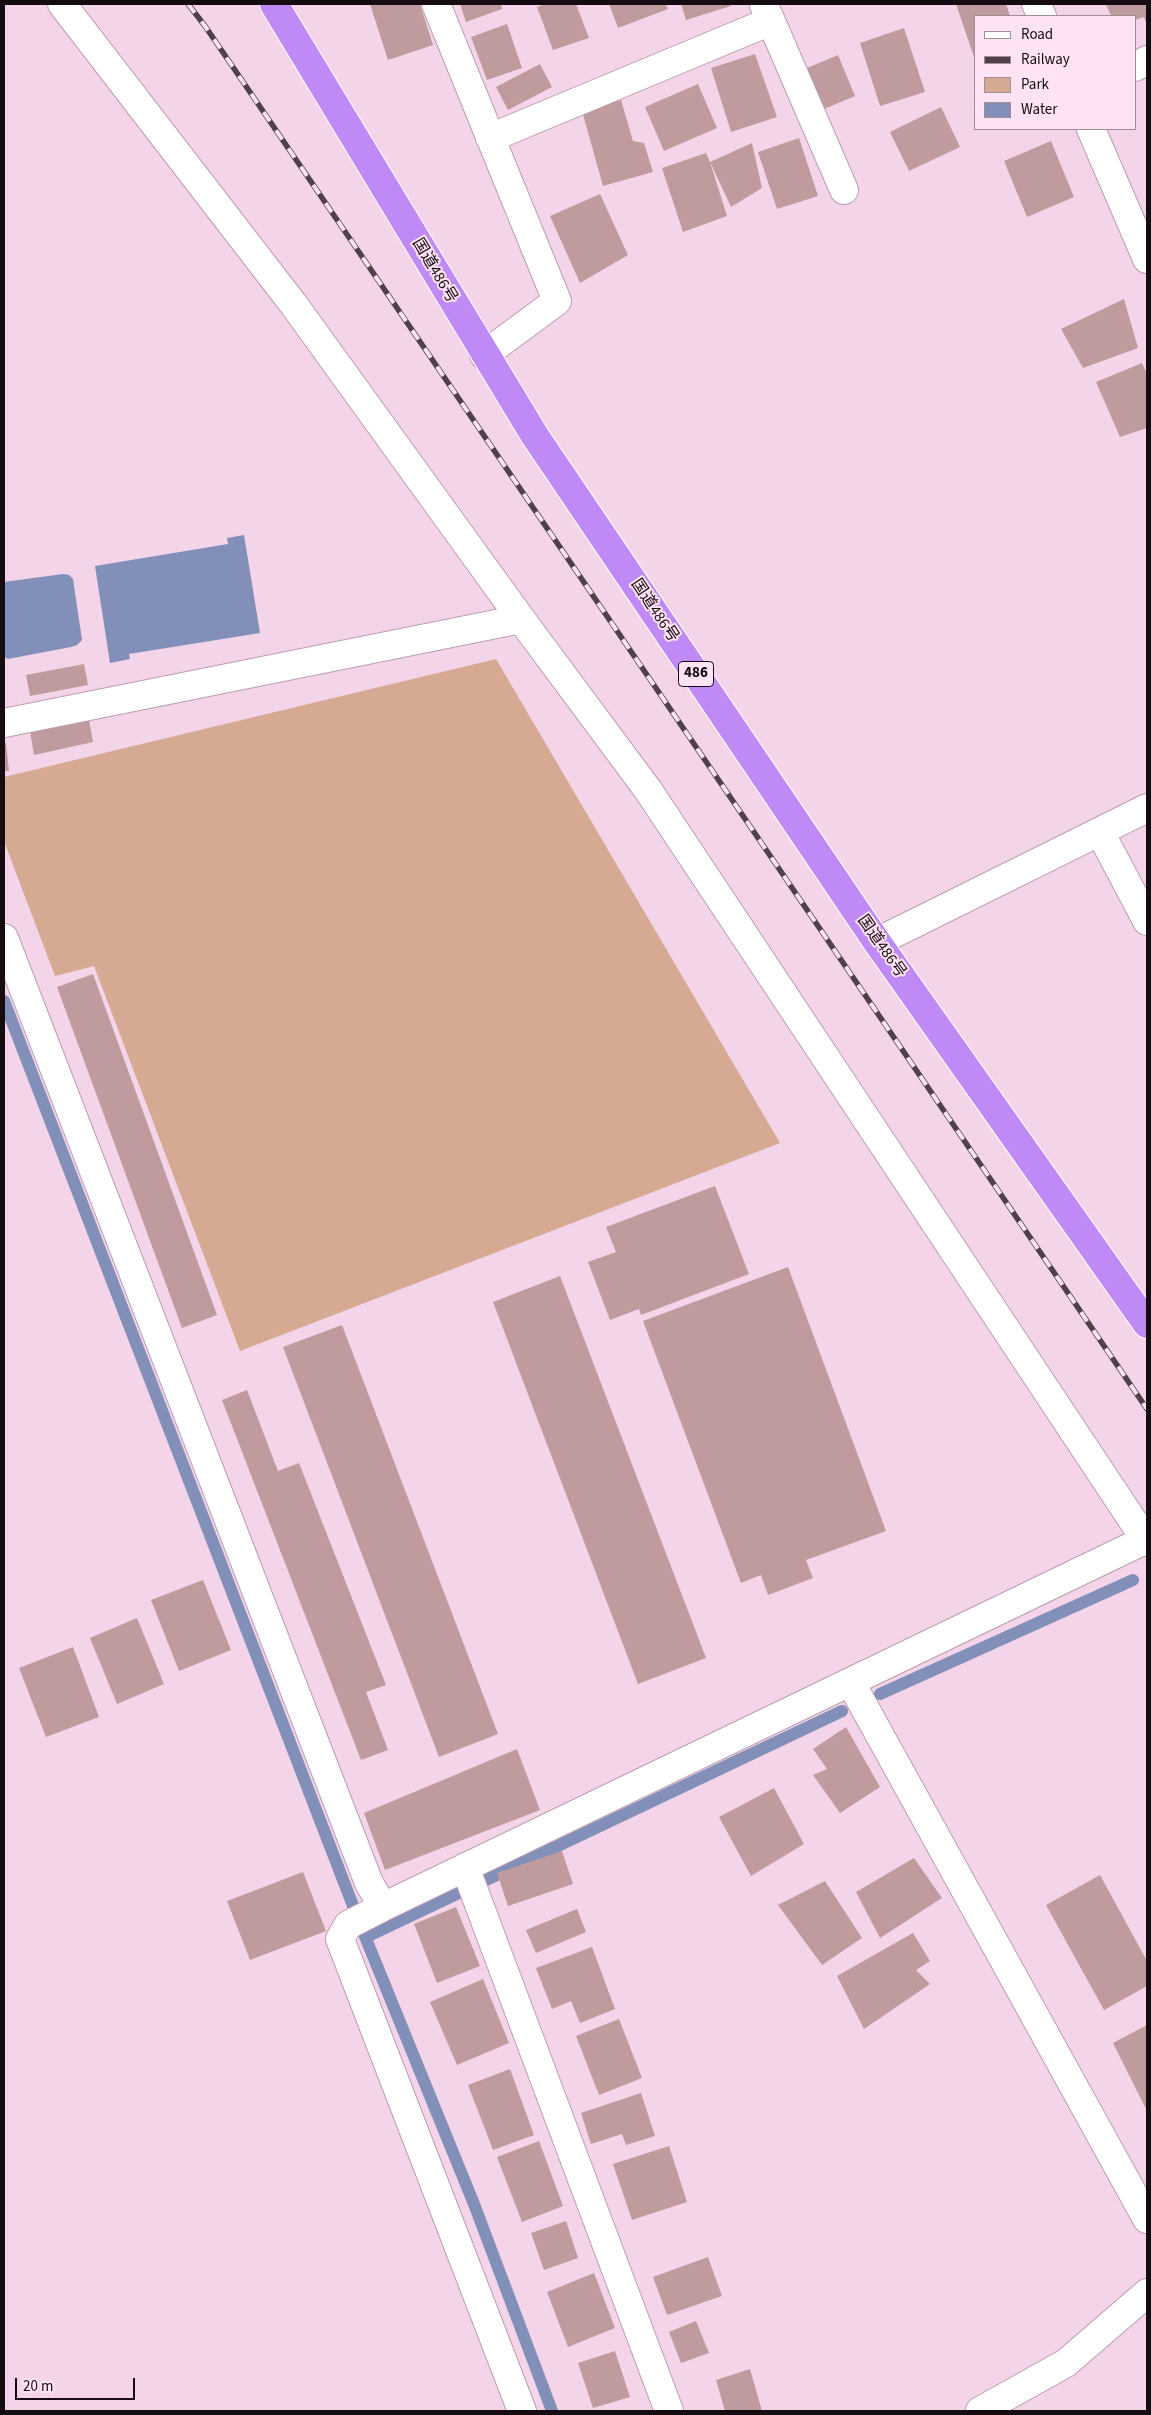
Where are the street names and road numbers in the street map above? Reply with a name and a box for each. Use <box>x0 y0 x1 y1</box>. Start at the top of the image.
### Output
street label: 国道486号 <box>407 235 461 307</box>
street label: 国道486号 <box>626 576 682 646</box>
road number: 486 <box>678 662 714 686</box>
street label: 国道486号 <box>853 912 909 982</box>

